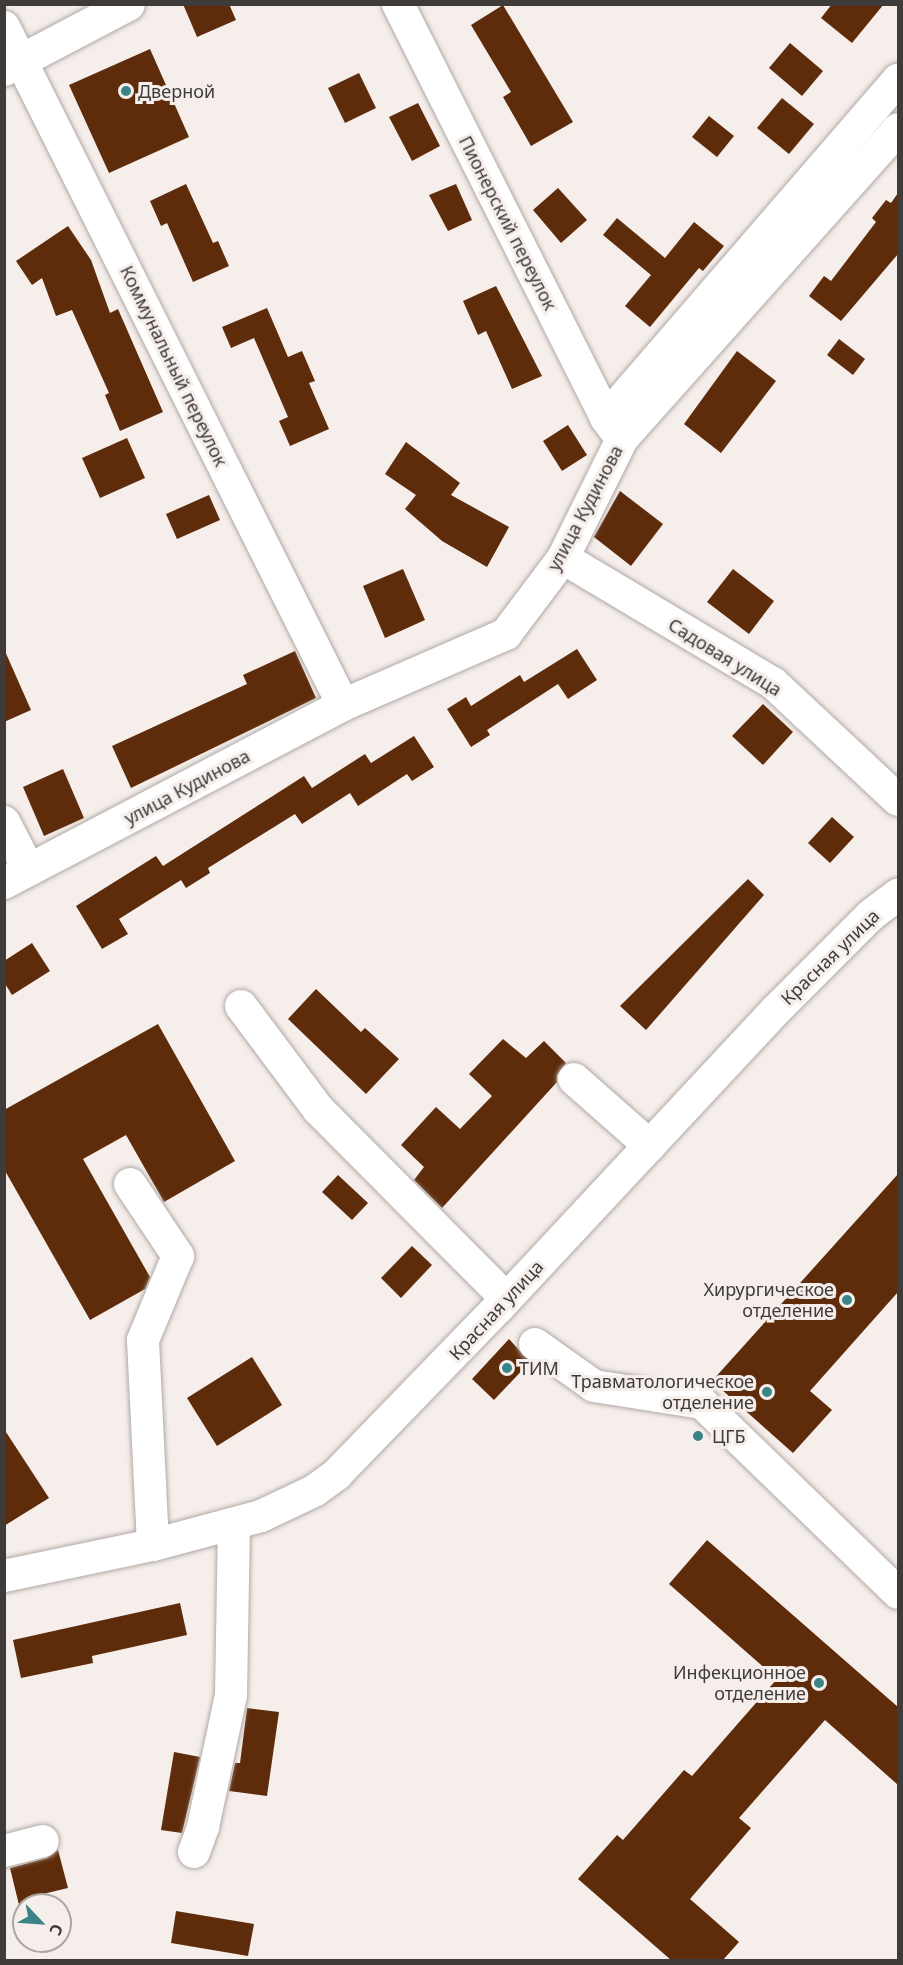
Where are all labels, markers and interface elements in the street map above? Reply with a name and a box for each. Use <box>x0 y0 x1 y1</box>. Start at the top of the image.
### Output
place label: Дверной <box>138 80 215 102</box>
marker: Дверной <box>119 84 133 98</box>
street label: Пионерский переулок <box>455 132 561 314</box>
street label: Коммунальный переулок <box>116 262 232 470</box>
street label: улица Кудинова <box>543 442 627 574</box>
street label: Садовая улица <box>664 614 786 700</box>
street label: улица Кудинова <box>121 745 253 829</box>
street label: Красная улица <box>776 905 884 1009</box>
street label: Красная улица <box>444 1256 548 1364</box>
place label: Хирургическое отделение <box>703 1279 834 1322</box>
marker: Хирургическое отделение <box>838 1291 856 1309</box>
place label: ТИМ <box>519 1357 559 1379</box>
marker: ТИМ <box>500 1361 514 1375</box>
place label: Травматологическое отделение <box>571 1371 754 1414</box>
marker: Травматологическое отделение <box>758 1383 776 1401</box>
place label: ЦГБ <box>712 1425 746 1447</box>
marker: ЦГБ <box>689 1427 707 1445</box>
place label: Инфекционное отделение <box>673 1662 806 1704</box>
marker: Инфекционное отделение <box>810 1674 828 1692</box>
north arrow <box>12 1893 72 1953</box>
text: С <box>44 1920 69 1939</box>

